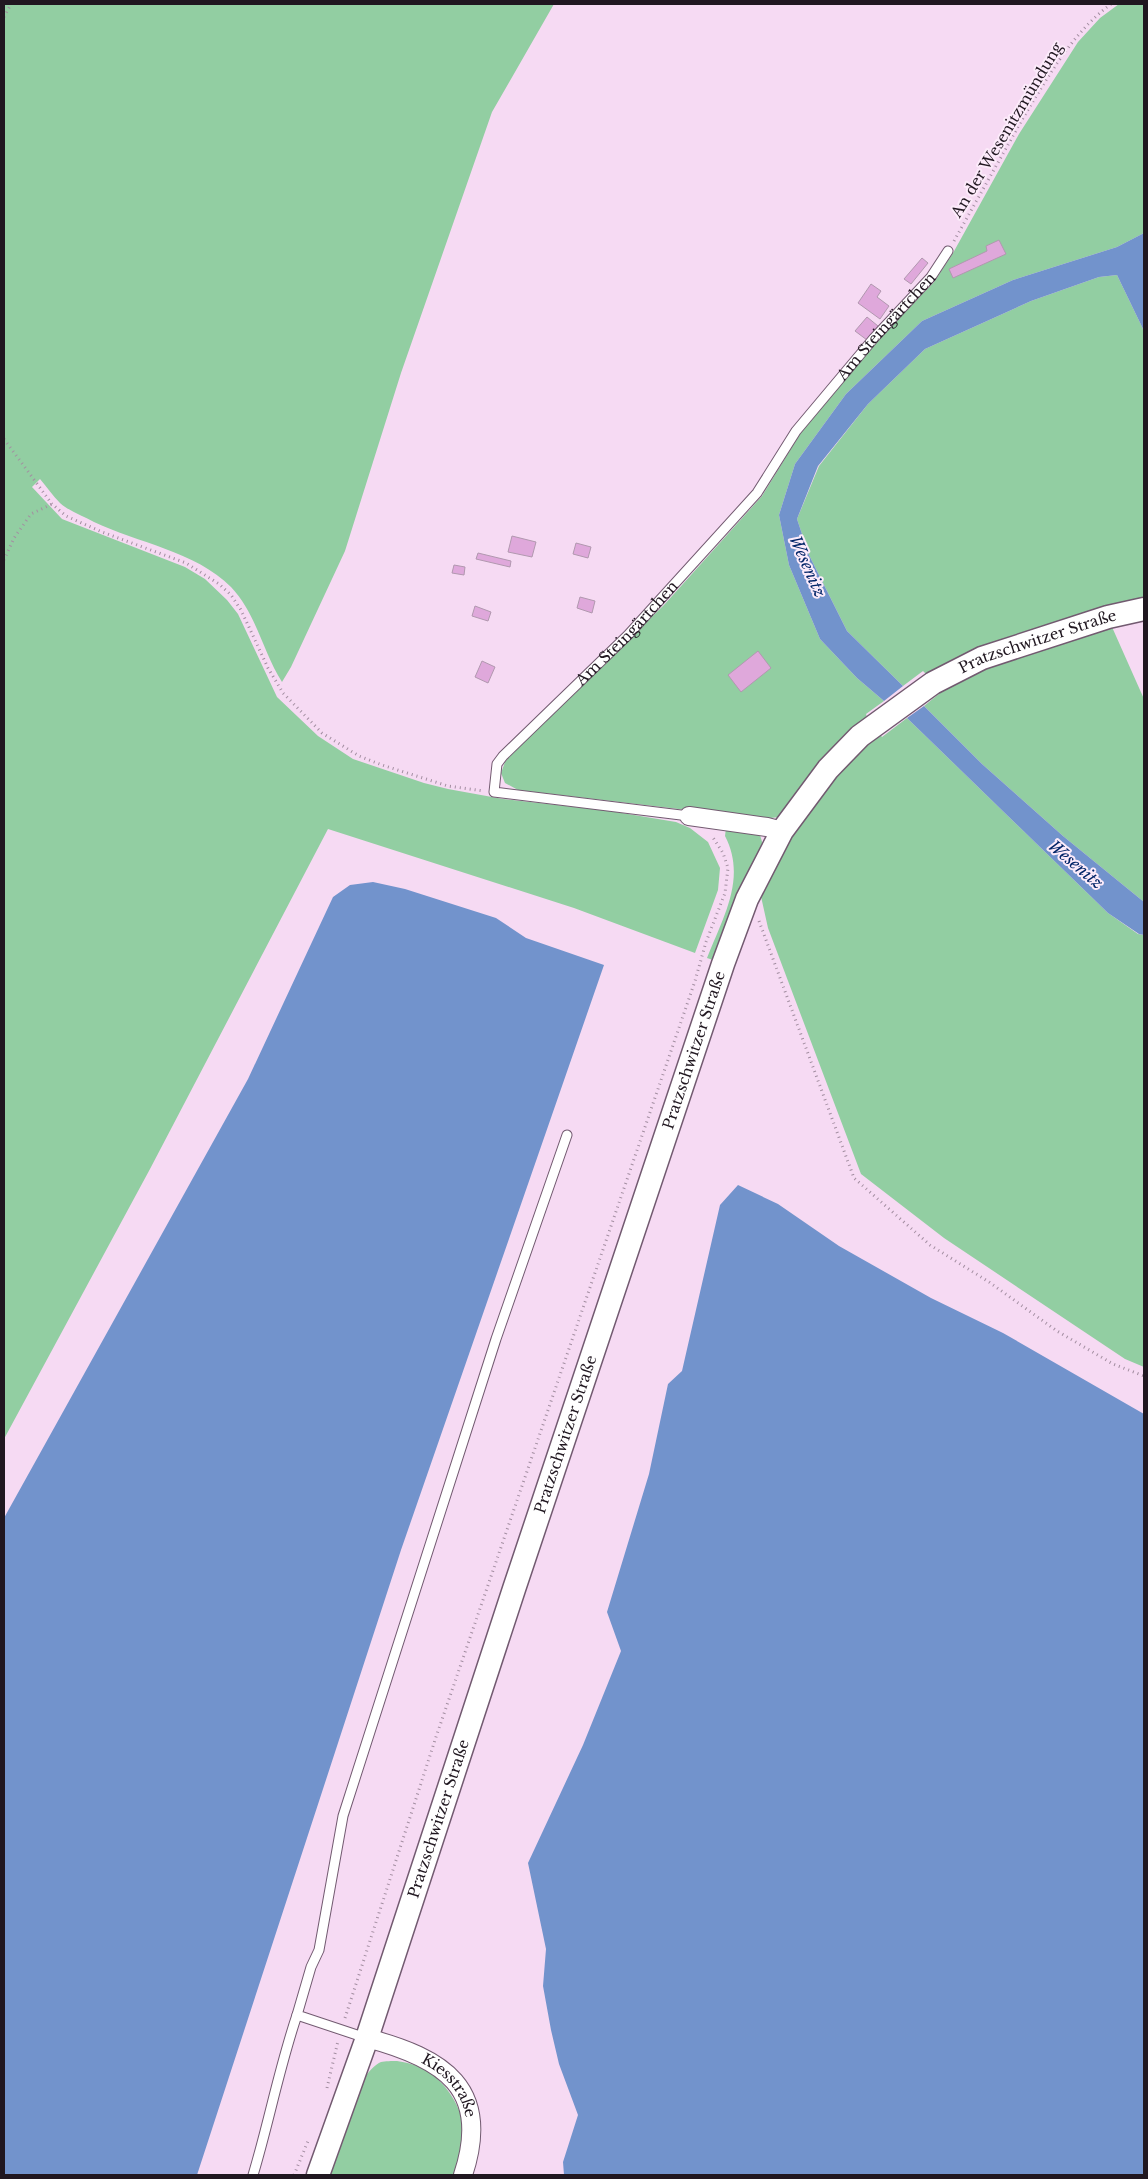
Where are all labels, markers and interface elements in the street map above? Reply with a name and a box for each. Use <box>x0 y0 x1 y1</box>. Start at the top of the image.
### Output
street label: An der Wesenitzmündung <box>946 38 1067 222</box>
street label: Am Steingärtchen <box>832 268 940 385</box>
water label: Wesenitz <box>786 532 830 600</box>
street label: Am Steingärtchen <box>571 577 682 690</box>
street label: Pratzschwitzer Straße <box>955 605 1118 677</box>
water label: Wesenitz <box>1045 835 1107 893</box>
street label: Pratzschwitzer Straße <box>658 968 729 1132</box>
street label: Pratzschwitzer Straße <box>530 1353 601 1516</box>
street label: Pratzschwitzer Straße <box>403 1737 473 1901</box>
street label: Kiesstraße <box>419 2049 480 2119</box>

